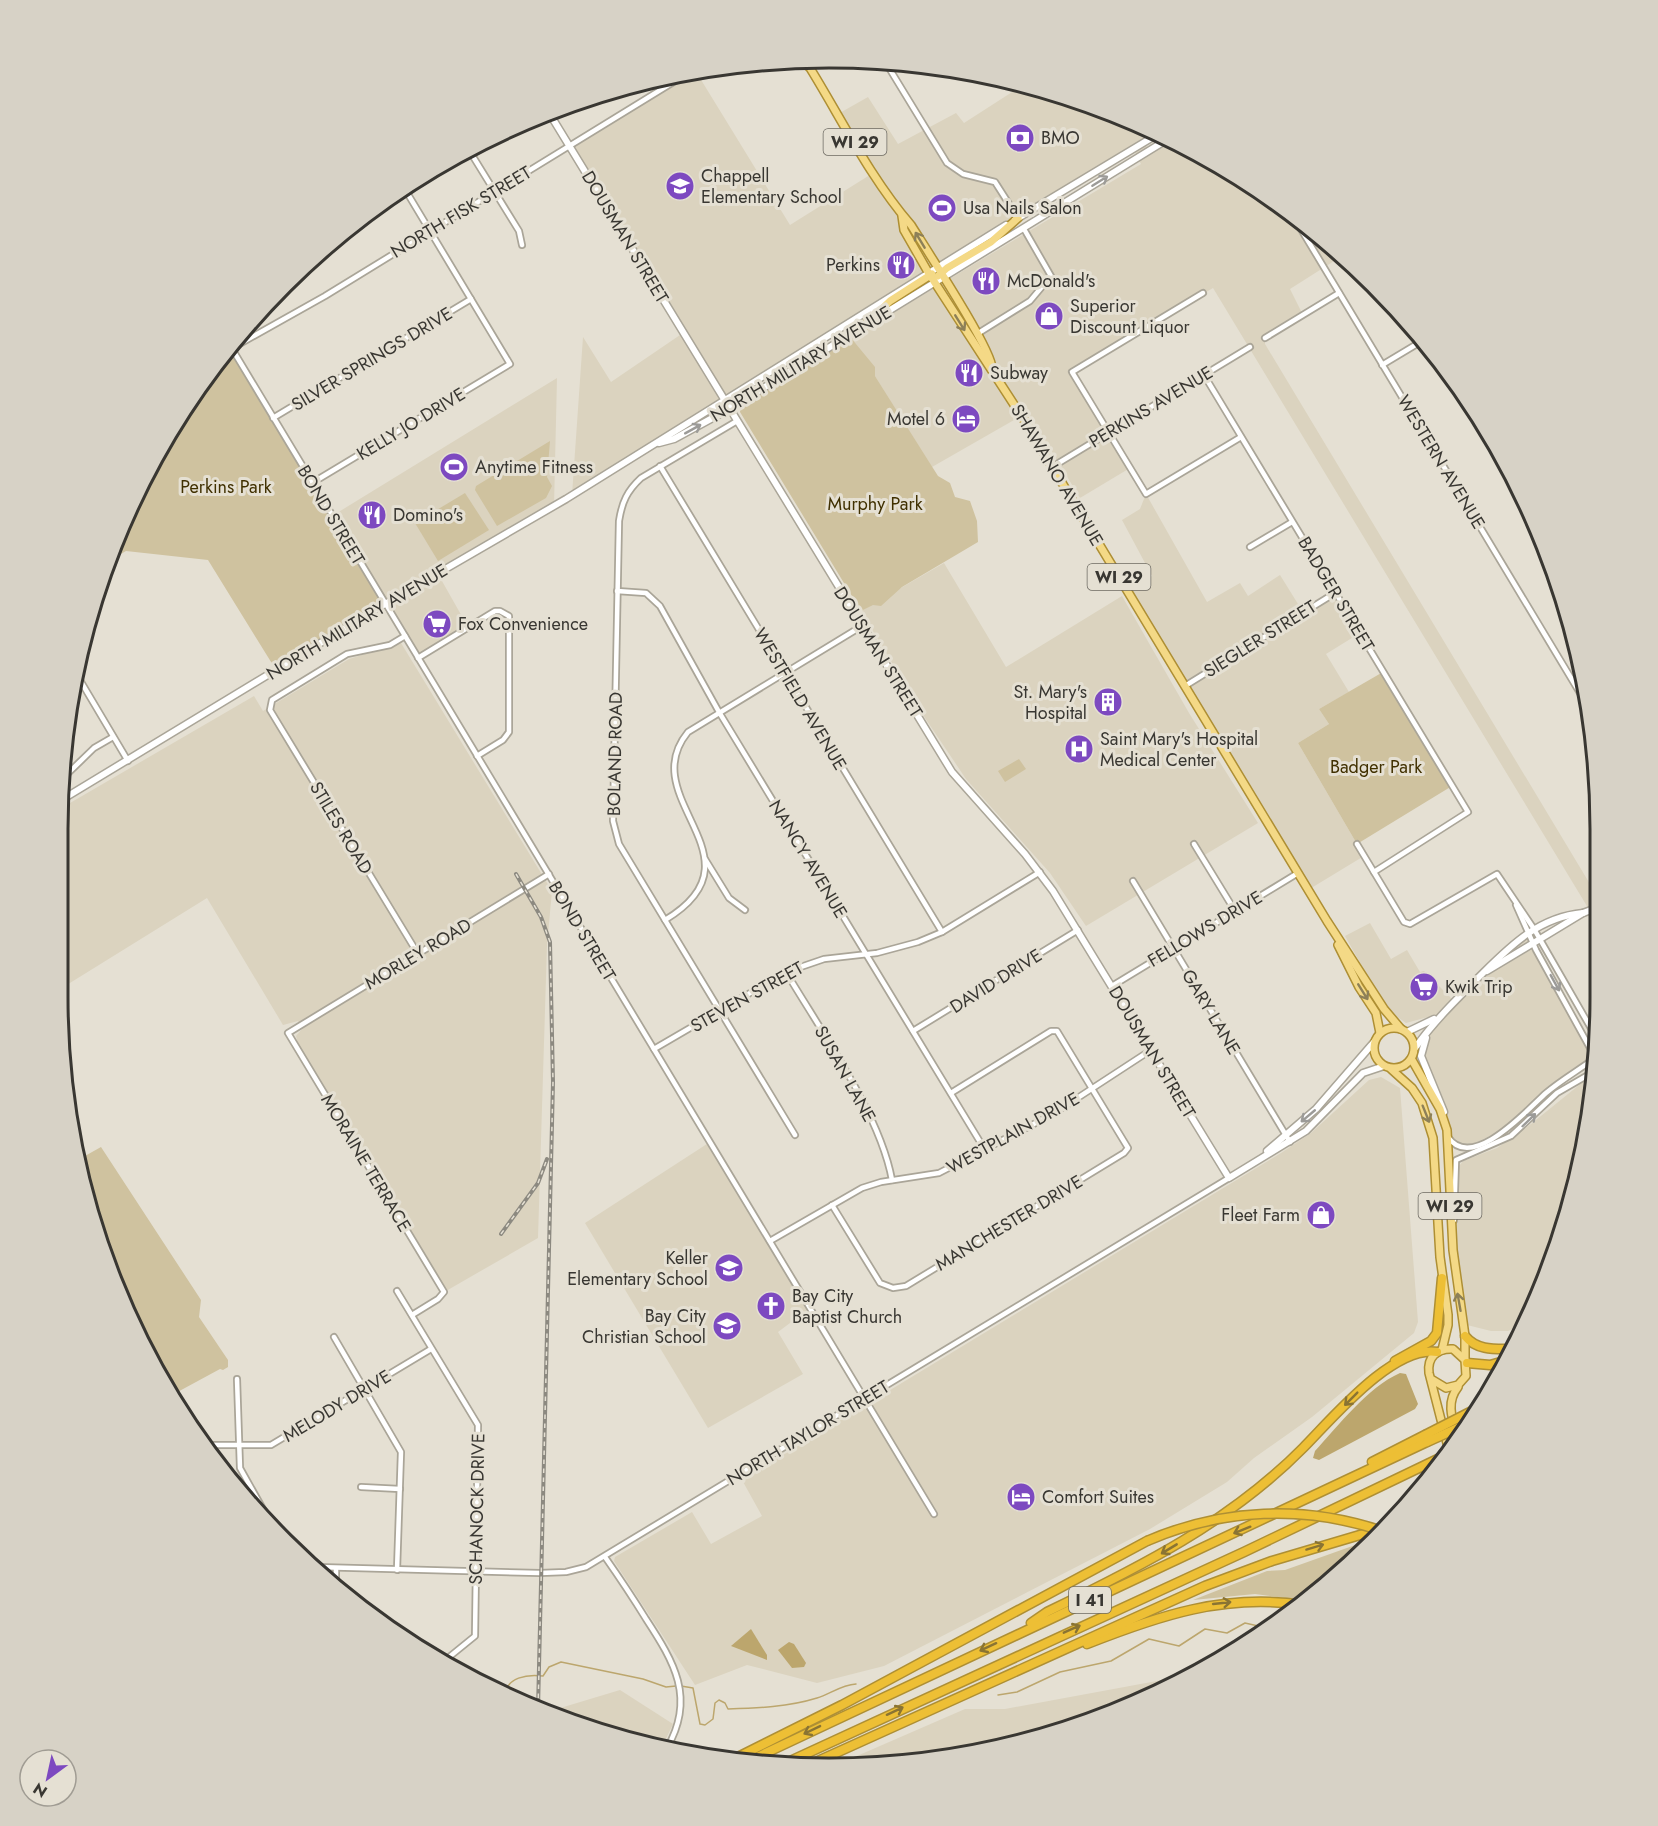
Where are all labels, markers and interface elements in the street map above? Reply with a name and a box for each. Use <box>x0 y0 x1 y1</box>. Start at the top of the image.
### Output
bank icon: BMO <box>1004 122 1036 154</box>
place label: BMO <box>1041 125 1080 151</box>
road number: WI 29 <box>824 129 886 155</box>
street label: NORTH FISK STREET <box>386 159 537 264</box>
place label: Chappell Elementary School <box>701 163 842 210</box>
street label: DOUSMAN STREET <box>575 166 675 308</box>
school or university icon: Chappell Elementary School <box>664 170 696 202</box>
one-way arrow <box>1091 174 1108 186</box>
sports icon: Usa Nails Salon <box>926 192 958 224</box>
place label: Usa Nails Salon <box>963 195 1082 221</box>
one-way arrow <box>914 232 926 249</box>
restaurant icon: Perkins <box>885 249 917 281</box>
place label: Perkins <box>826 252 880 278</box>
restaurant icon: McDonald's <box>970 265 1002 297</box>
place label: McDonald's <box>1007 268 1095 294</box>
place label: Superior Discount Liquor <box>1070 293 1191 340</box>
street label: NORTH MILITARY AVENUE <box>705 299 897 429</box>
shop icon: Superior Discount Liquor <box>1033 300 1065 332</box>
street label: SILVER SPRINGS DRIVE <box>287 301 457 417</box>
one-way arrow <box>955 314 967 331</box>
restaurant icon: Subway <box>953 357 985 389</box>
place label: Subway <box>990 360 1048 386</box>
street label: PERKINS AVENUE <box>1084 360 1218 454</box>
street label: KELLY JO DRIVE <box>352 381 470 467</box>
street label: WESTERN AVENUE <box>1391 390 1491 534</box>
street label: SHAWANO AVENUE <box>1004 399 1110 551</box>
hotel icon: Motel 6 <box>950 403 982 435</box>
place label: Motel 6 <box>887 406 945 432</box>
one-way arrow <box>684 422 701 434</box>
sports icon: Anytime Fitness <box>438 451 470 483</box>
place label: Anytime Fitness <box>475 454 593 480</box>
street label: BOND STREET <box>291 460 371 570</box>
park label: Perkins Park <box>180 474 272 500</box>
park label: Murphy Park <box>827 491 923 517</box>
restaurant icon: Domino's <box>356 499 388 531</box>
place label: Domino's <box>393 502 463 528</box>
street label: BADGER STREET <box>1291 532 1381 657</box>
street label: NORTH MILITARY AVENUE <box>261 557 453 687</box>
road number: WI 29 <box>1088 564 1150 590</box>
street label: DOUSMAN STREET <box>827 582 929 723</box>
street label: SIEGLER STREET <box>1199 594 1322 684</box>
supermarket icon: Fox Convenience <box>421 608 453 640</box>
place label: Fox Convenience <box>458 611 588 637</box>
street label: WESTFIELD AVENUE <box>747 623 853 775</box>
place label: St. Mary's Hospital <box>1014 679 1087 726</box>
building icon: St. Mary's Hospital <box>1092 686 1124 718</box>
street label: BOLAND ROAD <box>601 692 629 816</box>
place label: Saint Mary's Hospital Medical Center <box>1100 726 1258 773</box>
hospital icon: Saint Mary's Hospital Medical Center <box>1063 733 1095 765</box>
park label: Badger Park <box>1330 754 1422 780</box>
street label: STILES ROAD <box>303 777 379 879</box>
street label: NANCY AVENUE <box>762 795 854 923</box>
street label: BOND STREET <box>542 876 622 986</box>
street label: FELLOWS DRIVE <box>1143 884 1267 974</box>
street label: MORLEY ROAD <box>360 912 476 996</box>
street label: DAVID DRIVE <box>945 942 1047 1020</box>
street label: STEVEN STREET <box>686 955 809 1039</box>
street label: GARY LANE <box>1175 964 1247 1060</box>
supermarket icon: Kwik Trip <box>1408 971 1440 1003</box>
place label: Kwik Trip <box>1445 974 1513 1000</box>
one-way arrow <box>1550 974 1562 991</box>
street label: DOUSMAN STREET <box>1102 981 1202 1123</box>
one-way arrow <box>1357 983 1369 1000</box>
street label: SUSAN LANE <box>808 1021 882 1127</box>
street label: WESTPLAIN DRIVE <box>942 1086 1084 1180</box>
street label: MORAINE TERRACE <box>315 1089 417 1237</box>
one-way arrow <box>1421 1104 1432 1123</box>
one-way arrow <box>1301 1109 1316 1123</box>
one-way arrow <box>1522 1112 1537 1127</box>
street label: MANCHESTER DRIVE <box>930 1169 1088 1277</box>
road number: WI 29 <box>1418 1193 1482 1219</box>
shop icon: Fleet Farm <box>1305 1199 1337 1231</box>
place label: Fleet Farm <box>1221 1202 1300 1228</box>
place label: Keller Elementary School <box>567 1245 709 1292</box>
school or university icon: Keller Elementary School <box>713 1252 745 1284</box>
place label: Bay City Baptist Church <box>792 1283 902 1330</box>
church icon: Bay City Baptist Church <box>755 1290 787 1322</box>
one-way arrow <box>1453 1292 1464 1312</box>
place label: Bay City Christian School <box>582 1303 706 1350</box>
school or university icon: Bay City Christian School <box>711 1310 743 1342</box>
street label: MELODY DRIVE <box>278 1363 396 1449</box>
street label: NORTH TAYLOR STREET <box>722 1374 895 1492</box>
one-way arrow <box>1344 1392 1358 1407</box>
street label: SCHANOCK DRIVE <box>463 1433 491 1585</box>
hotel icon: Comfort Suites <box>1005 1481 1037 1513</box>
place label: Comfort Suites <box>1042 1484 1154 1510</box>
one-way arrow <box>1233 1525 1252 1536</box>
one-way arrow <box>1305 1541 1324 1552</box>
one-way arrow <box>1161 1544 1178 1556</box>
road number: I 41 <box>1069 1587 1111 1613</box>
one-way arrow <box>1212 1597 1231 1608</box>
one-way arrow <box>1063 1623 1081 1635</box>
one-way arrow <box>980 1641 998 1653</box>
one-way arrow <box>886 1705 904 1717</box>
one-way arrow <box>804 1725 822 1737</box>
north arrow <box>18 1748 78 1808</box>
text: N <box>29 1777 52 1803</box>

